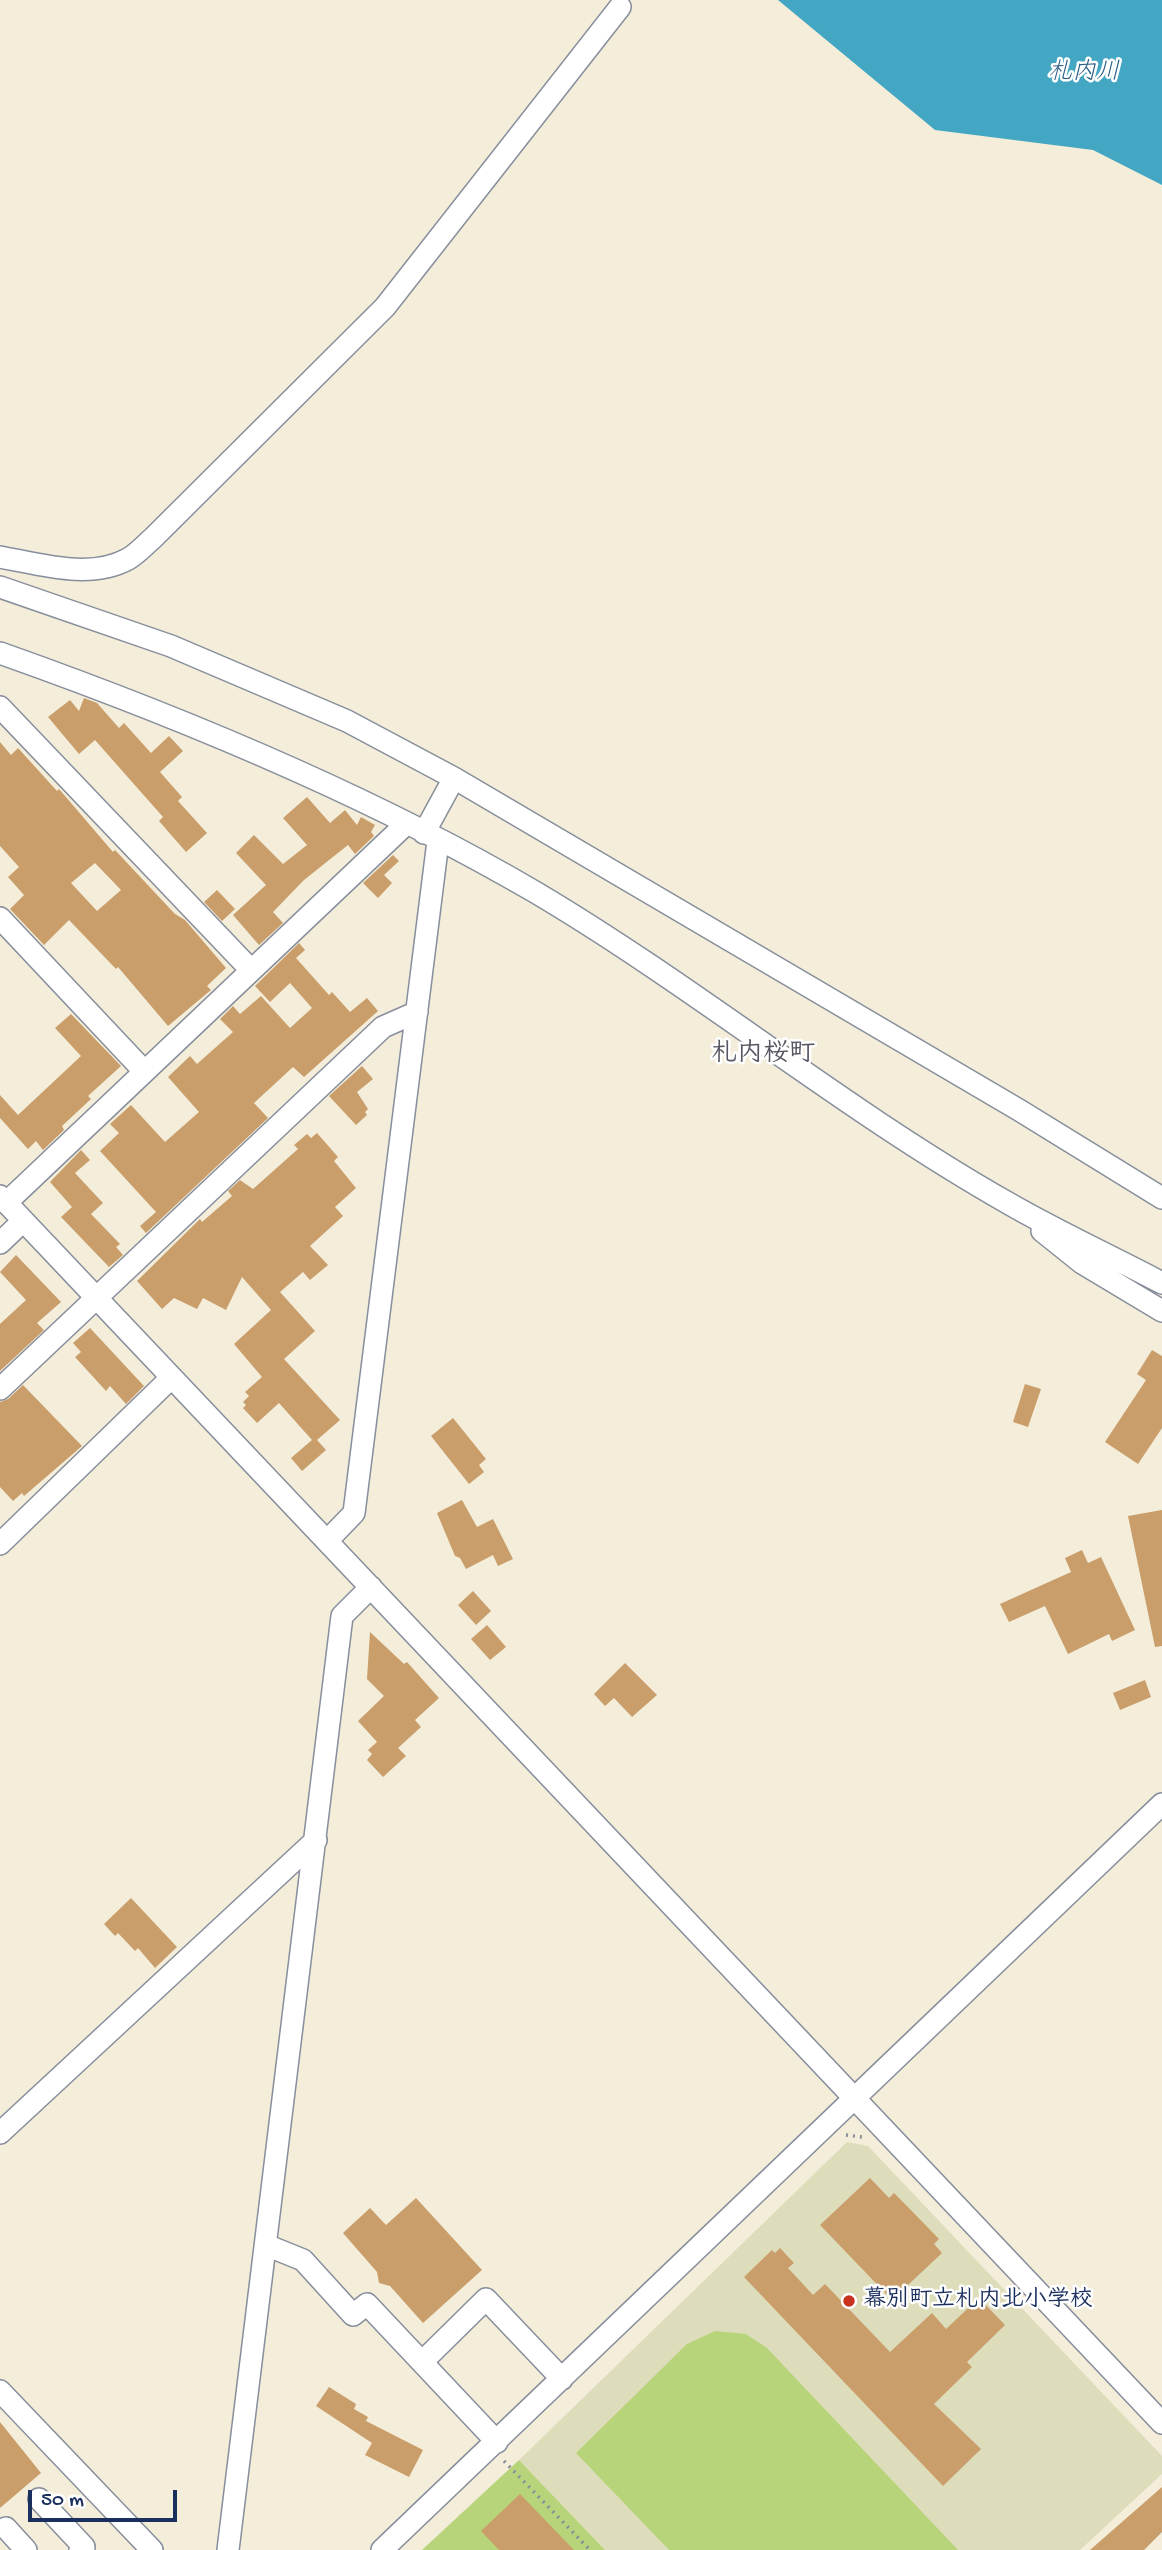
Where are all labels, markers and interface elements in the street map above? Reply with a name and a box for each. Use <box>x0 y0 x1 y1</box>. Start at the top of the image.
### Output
water label: 札内川 <box>1048 60 1120 88</box>
district label: 札内桜町 <box>711 1040 815 1072</box>
place label: 幕別町立札内北小学校 <box>863 2287 1093 2315</box>
marker: 幕別町立札内北小学校 <box>841 2293 857 2309</box>
scale bar <box>32 2476 180 2520</box>
text: 50 m <box>41 2489 84 2514</box>

